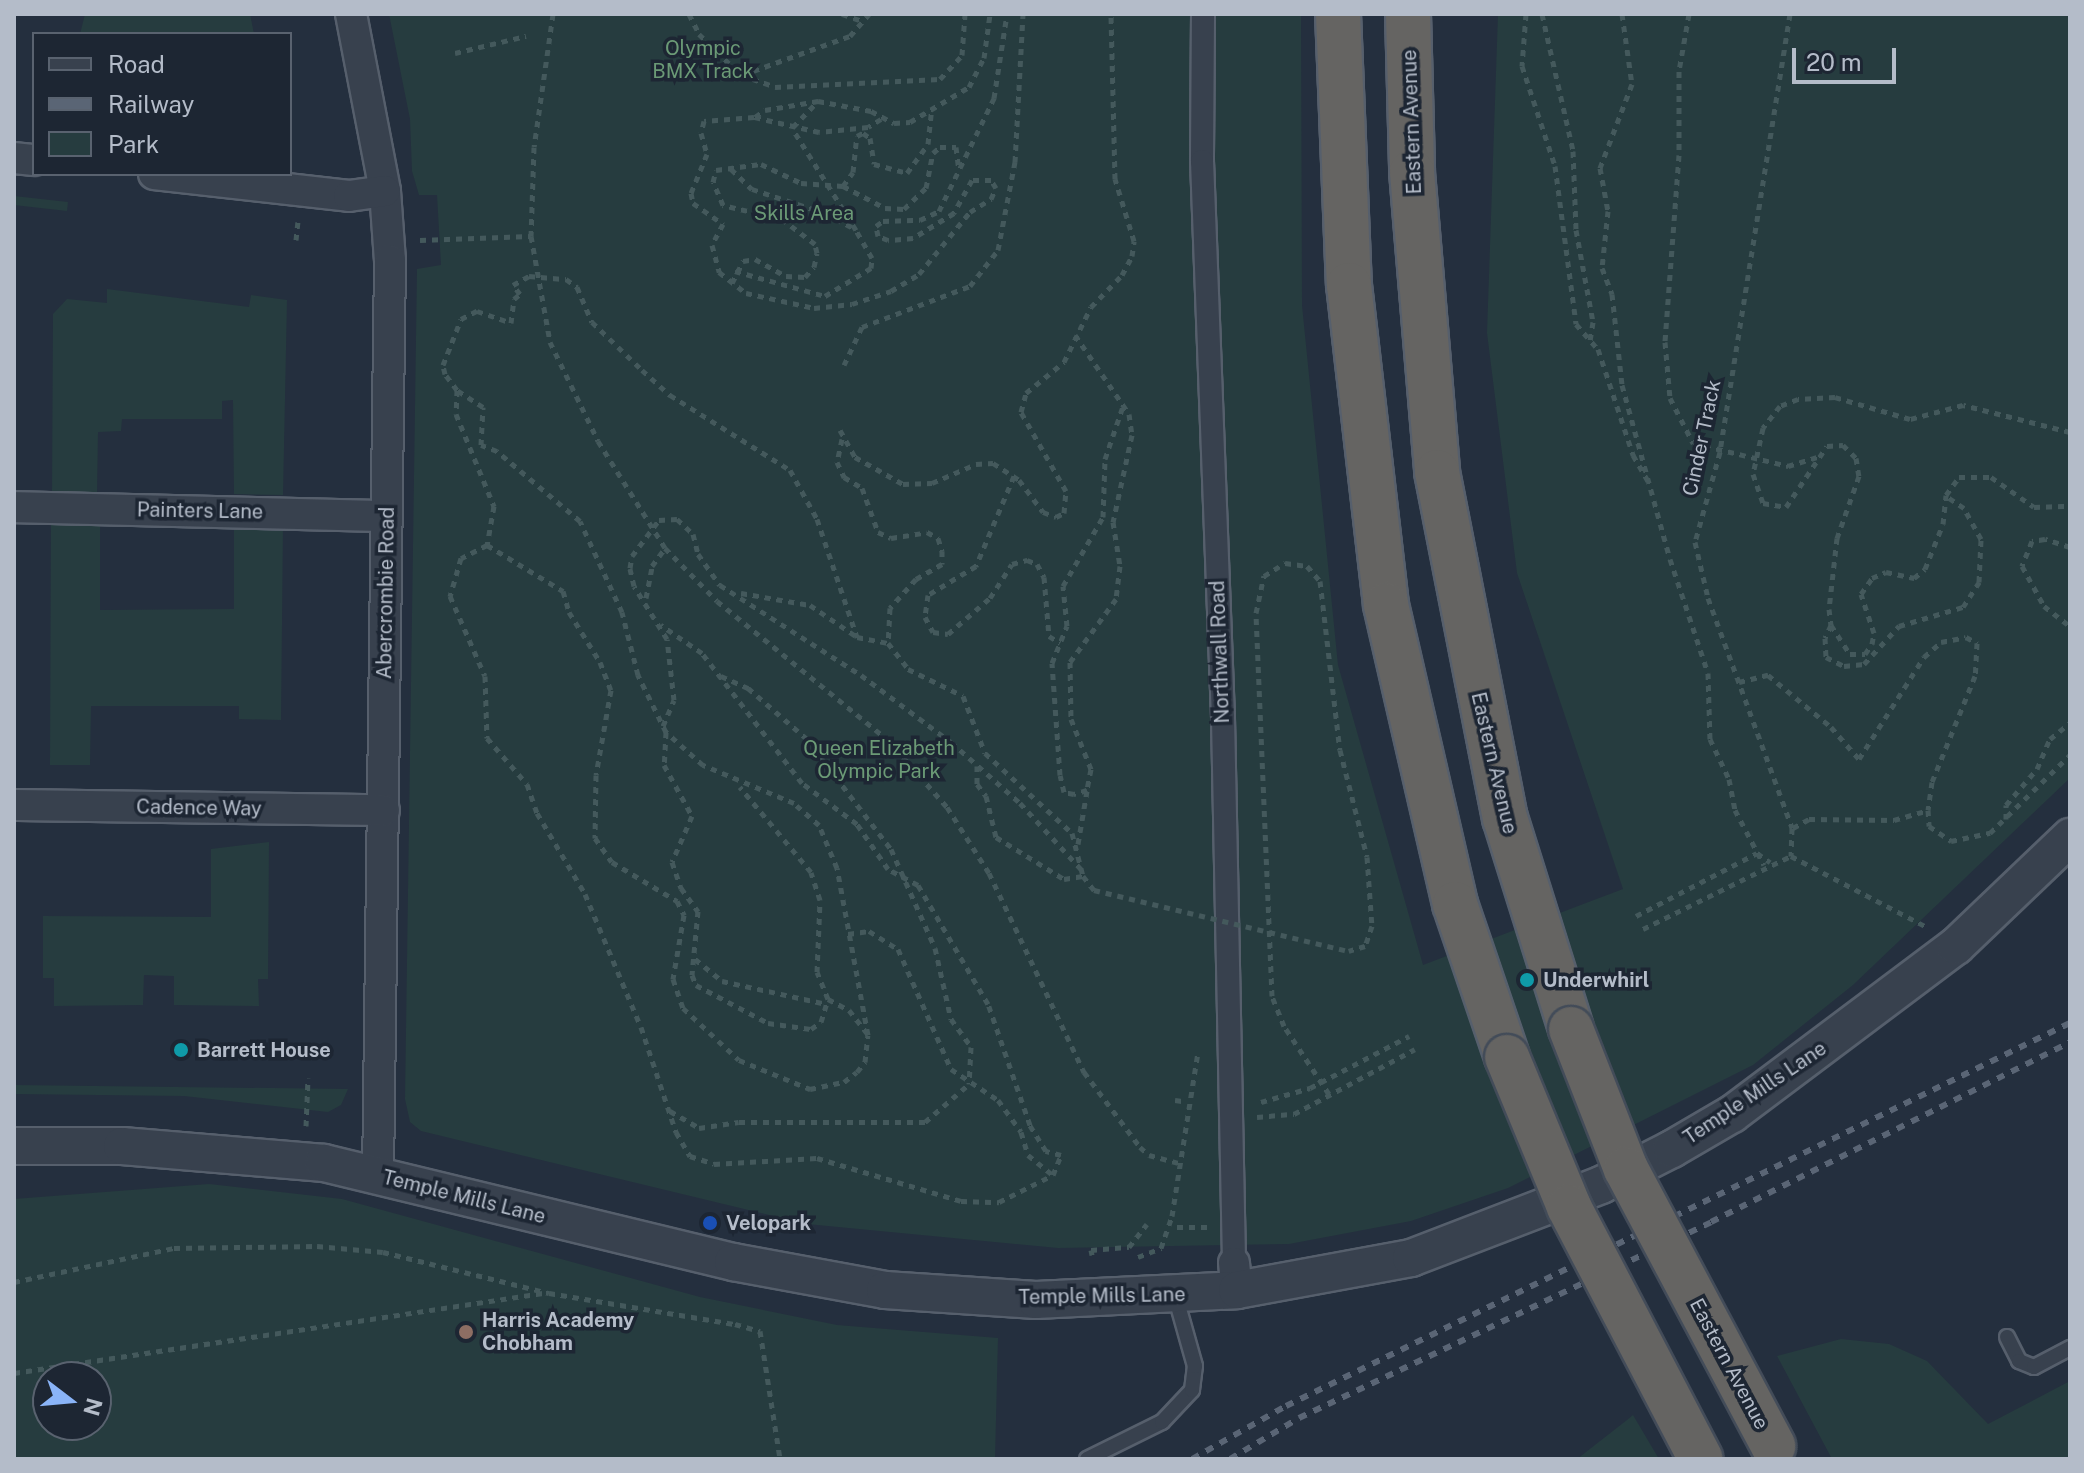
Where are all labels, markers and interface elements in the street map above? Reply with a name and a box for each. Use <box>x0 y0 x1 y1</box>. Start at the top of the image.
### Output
legend <box>32 32 292 176</box>
scale bar <box>1796 32 1900 82</box>
park label: Olympic BMX Track <box>652 36 754 83</box>
text: 20 m <box>1806 48 1862 76</box>
street label: Eastern Avenue <box>1397 49 1427 195</box>
text: Road <box>108 50 165 78</box>
text: Railway <box>108 90 194 118</box>
text: Park <box>108 130 159 158</box>
park label: Skills Area <box>754 201 854 225</box>
street label: Cinder Track <box>1678 378 1726 498</box>
street label: Painters Lane <box>137 498 263 524</box>
street label: Abercrombie Road <box>372 507 400 679</box>
street label: Northwall Road <box>1206 580 1234 724</box>
street label: Eastern Avenue <box>1466 690 1522 836</box>
park label: Queen Elizabeth Olympic Park <box>803 736 955 783</box>
street label: Cadence Way <box>136 795 262 821</box>
place label: Underwhirl <box>1543 968 1649 992</box>
marker: Underwhirl <box>1518 971 1536 989</box>
street label: Temple Mills Lane <box>1679 1036 1831 1150</box>
place label: Barrett House <box>197 1038 331 1062</box>
marker: Barrett House <box>172 1041 190 1059</box>
street label: Temple Mills Lane <box>380 1165 548 1229</box>
place label: Velopark <box>726 1211 811 1235</box>
marker: Velopark <box>701 1214 719 1232</box>
street label: Temple Mills Lane <box>1018 1283 1186 1309</box>
street label: Eastern Avenue <box>1684 1294 1774 1434</box>
place label: Harris Academy Chobham <box>482 1308 634 1355</box>
marker: Harris Academy Chobham <box>457 1323 475 1341</box>
north arrow <box>32 1361 112 1441</box>
text: N <box>78 1395 108 1419</box>

